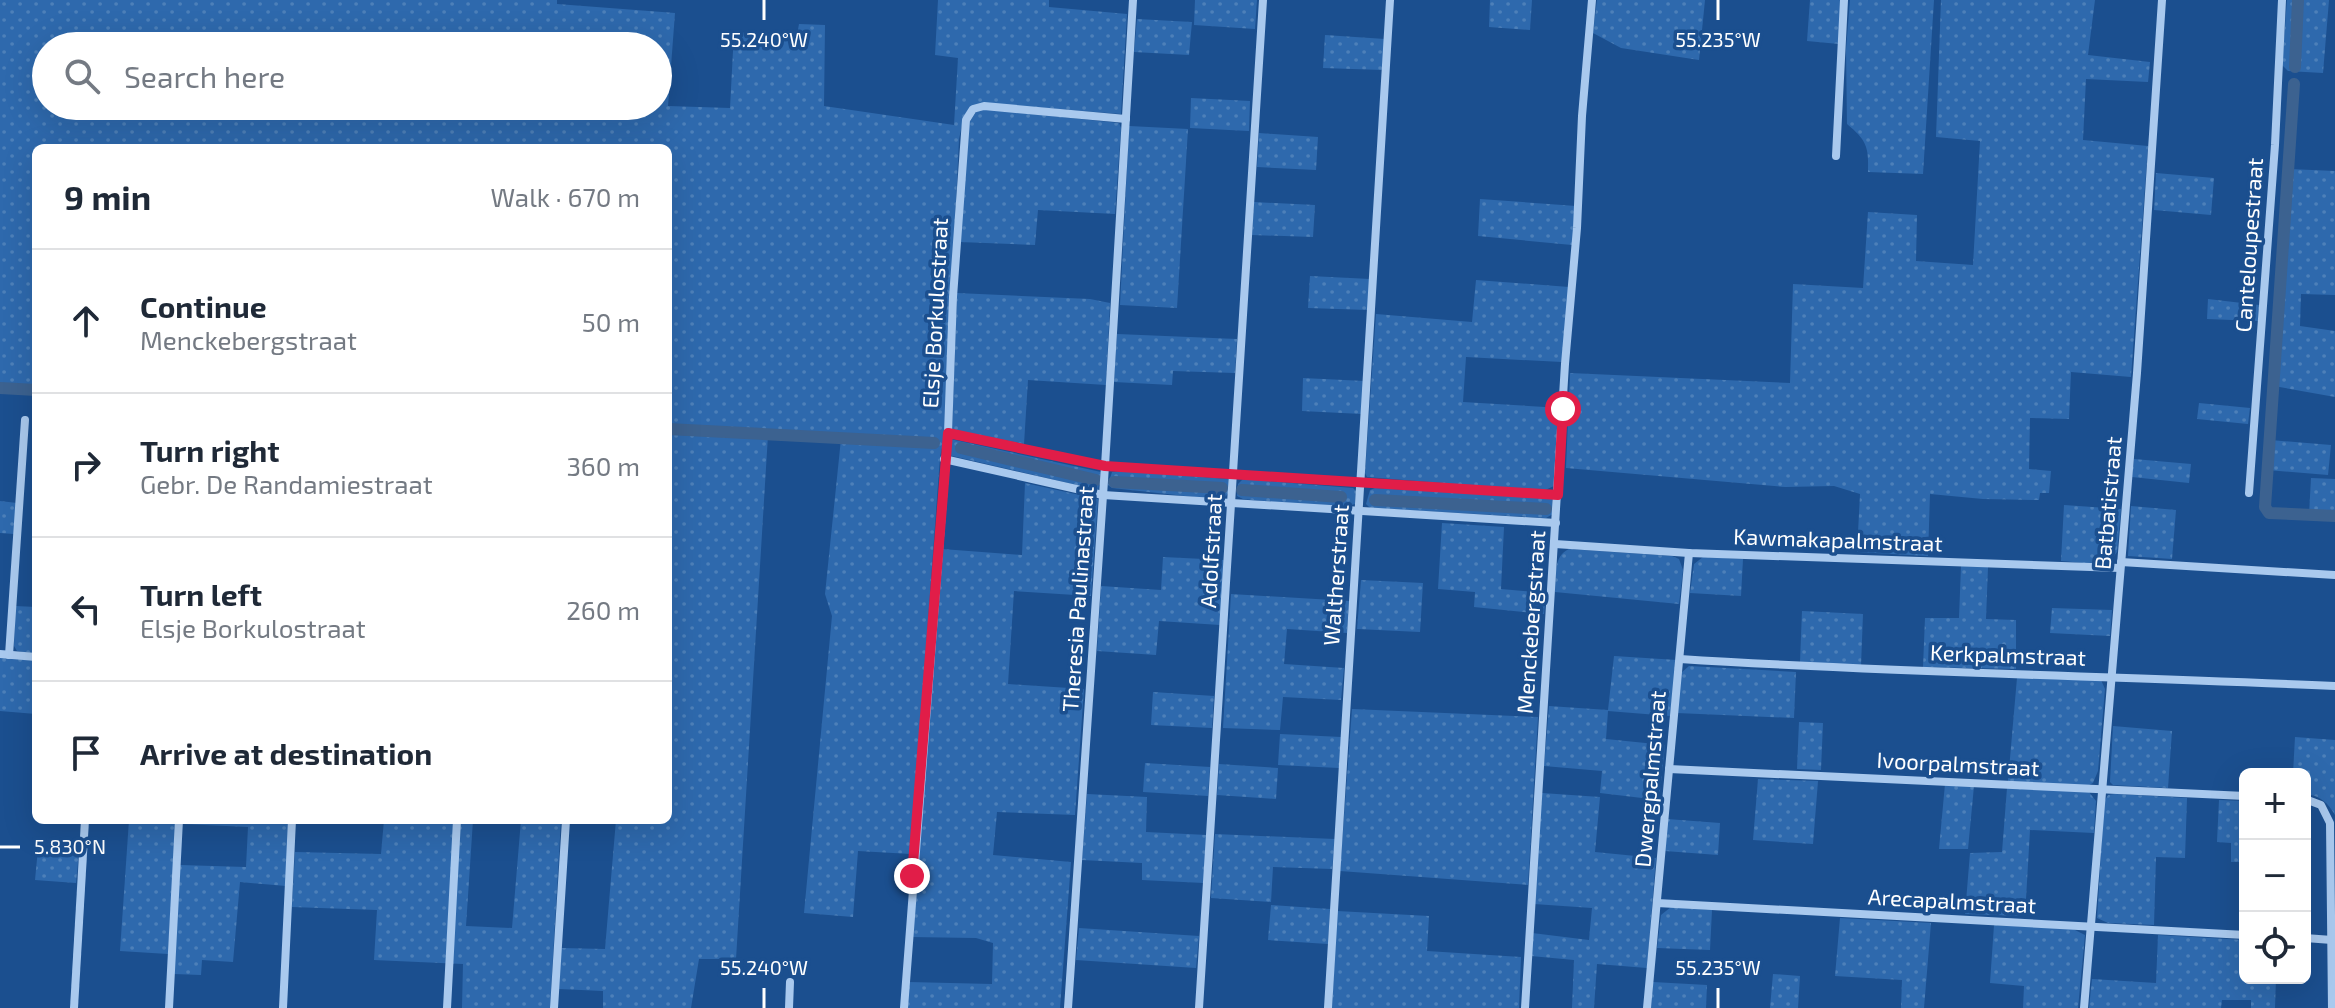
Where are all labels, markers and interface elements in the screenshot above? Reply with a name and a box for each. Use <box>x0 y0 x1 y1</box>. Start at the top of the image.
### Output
text: 55.240°W <box>720 27 808 51</box>
text: 55.235°W <box>1675 27 1761 51</box>
search box <box>32 32 672 120</box>
icon: search <box>60 54 104 98</box>
text: Search here <box>124 58 285 94</box>
street label: Canteloupestraat <box>2229 157 2267 333</box>
text: 9 min <box>64 176 151 217</box>
text: Walk · 670 m <box>491 181 640 212</box>
street label: Elsje Borkulostraat <box>916 217 953 409</box>
text: Continue <box>140 288 267 324</box>
icon: ahead <box>64 299 108 343</box>
text: 50 m <box>582 306 640 337</box>
text: Menckebergstraat <box>140 324 357 355</box>
route start <box>1545 391 1581 427</box>
text: Turn right <box>140 432 280 468</box>
street label: Batbatistraat <box>2088 435 2126 571</box>
icon: right <box>64 443 108 487</box>
text: 360 m <box>566 450 640 481</box>
text: Gebr. De Randamiestraat <box>140 468 433 499</box>
street label: Theresia Paulinastraat <box>1056 485 1098 713</box>
street label: Adolfstraat <box>1194 493 1226 609</box>
street label: Waltherstraat <box>1317 503 1353 647</box>
street label: Kawmakapalmstraat <box>1733 522 1943 556</box>
street label: Menckebergstraat <box>1511 529 1549 714</box>
text: Turn left <box>140 576 262 612</box>
icon: left <box>64 587 108 631</box>
text: 260 m <box>566 594 640 625</box>
text: Elsje Borkulostraat <box>140 612 366 643</box>
street label: Kerkpalmstraat <box>1930 638 2087 670</box>
street label: Dwergpalmstraat <box>1628 690 1670 868</box>
icon: arrive <box>64 731 108 775</box>
text: Arrive at destination <box>140 735 432 771</box>
street label: Ivoorpalmstraat <box>1876 746 2040 780</box>
map controls <box>2239 768 2311 984</box>
button: + <box>2239 768 2311 840</box>
text: 5.830°N <box>34 834 106 858</box>
button: − <box>2239 840 2311 912</box>
route end <box>894 858 930 894</box>
street label: Arecapalmstraat <box>1867 883 2037 917</box>
button: locate <box>2239 912 2311 984</box>
text: 55.240°W <box>720 955 808 979</box>
text: 55.235°W <box>1675 955 1761 979</box>

